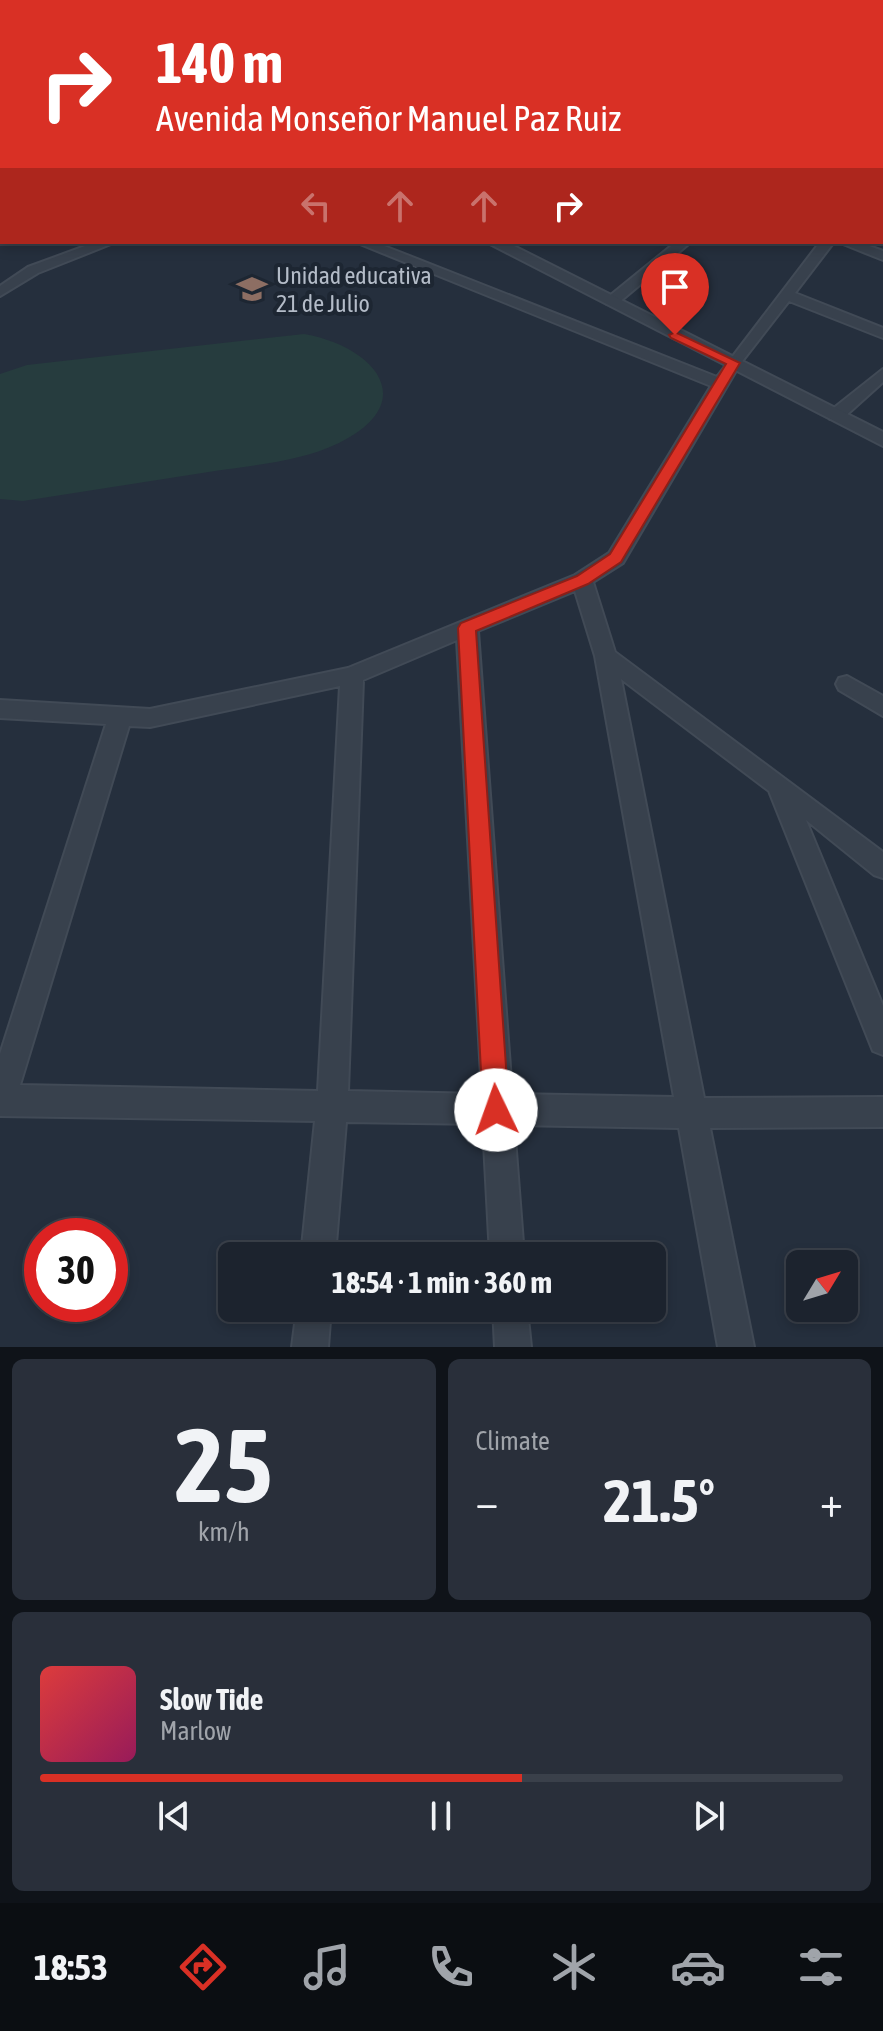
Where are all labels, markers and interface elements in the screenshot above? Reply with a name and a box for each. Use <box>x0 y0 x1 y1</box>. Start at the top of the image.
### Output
text: 140 m <box>156 31 283 95</box>
icon: right <box>24 32 128 136</box>
text: Avenida Monseñor Manuel Paz Ruiz <box>156 97 621 139</box>
icon: left <box>294 184 338 228</box>
icon: ahead <box>378 184 422 228</box>
icon: ahead <box>462 184 506 228</box>
icon: right <box>546 184 590 228</box>
pin <box>641 253 709 335</box>
place label: Unidad educativa 21 de Julio <box>276 262 432 317</box>
icon: arrive <box>653 265 697 309</box>
school or university icon: Unidad educativa 21 de Julio <box>235 272 269 306</box>
position arrow <box>454 1068 538 1152</box>
speed limit sign: 30 <box>24 1218 128 1322</box>
north arrow <box>786 1250 858 1322</box>
map controls <box>786 1250 858 1322</box>
text: 18:54 · 1 min · 360 m <box>332 1265 552 1299</box>
text: 25 <box>175 1405 273 1524</box>
text: Climate <box>476 1426 550 1456</box>
text: 21.5° <box>603 1466 715 1535</box>
text: − <box>476 1476 498 1526</box>
text: + <box>820 1476 843 1526</box>
text: km/h <box>198 1517 250 1547</box>
text: Slow Tide <box>160 1682 263 1716</box>
text: Marlow <box>160 1716 231 1746</box>
icon: previous <box>152 1794 196 1838</box>
icon: pause <box>419 1794 463 1838</box>
icon: next <box>687 1794 731 1838</box>
icon: directions <box>175 1939 231 1995</box>
icon: music <box>299 1939 355 1995</box>
icon: phone <box>423 1939 479 1995</box>
icon: climate <box>546 1939 602 1995</box>
icon: car <box>670 1939 726 1995</box>
icon: filters <box>793 1939 849 1995</box>
text: 18:53 <box>34 1946 108 1988</box>

